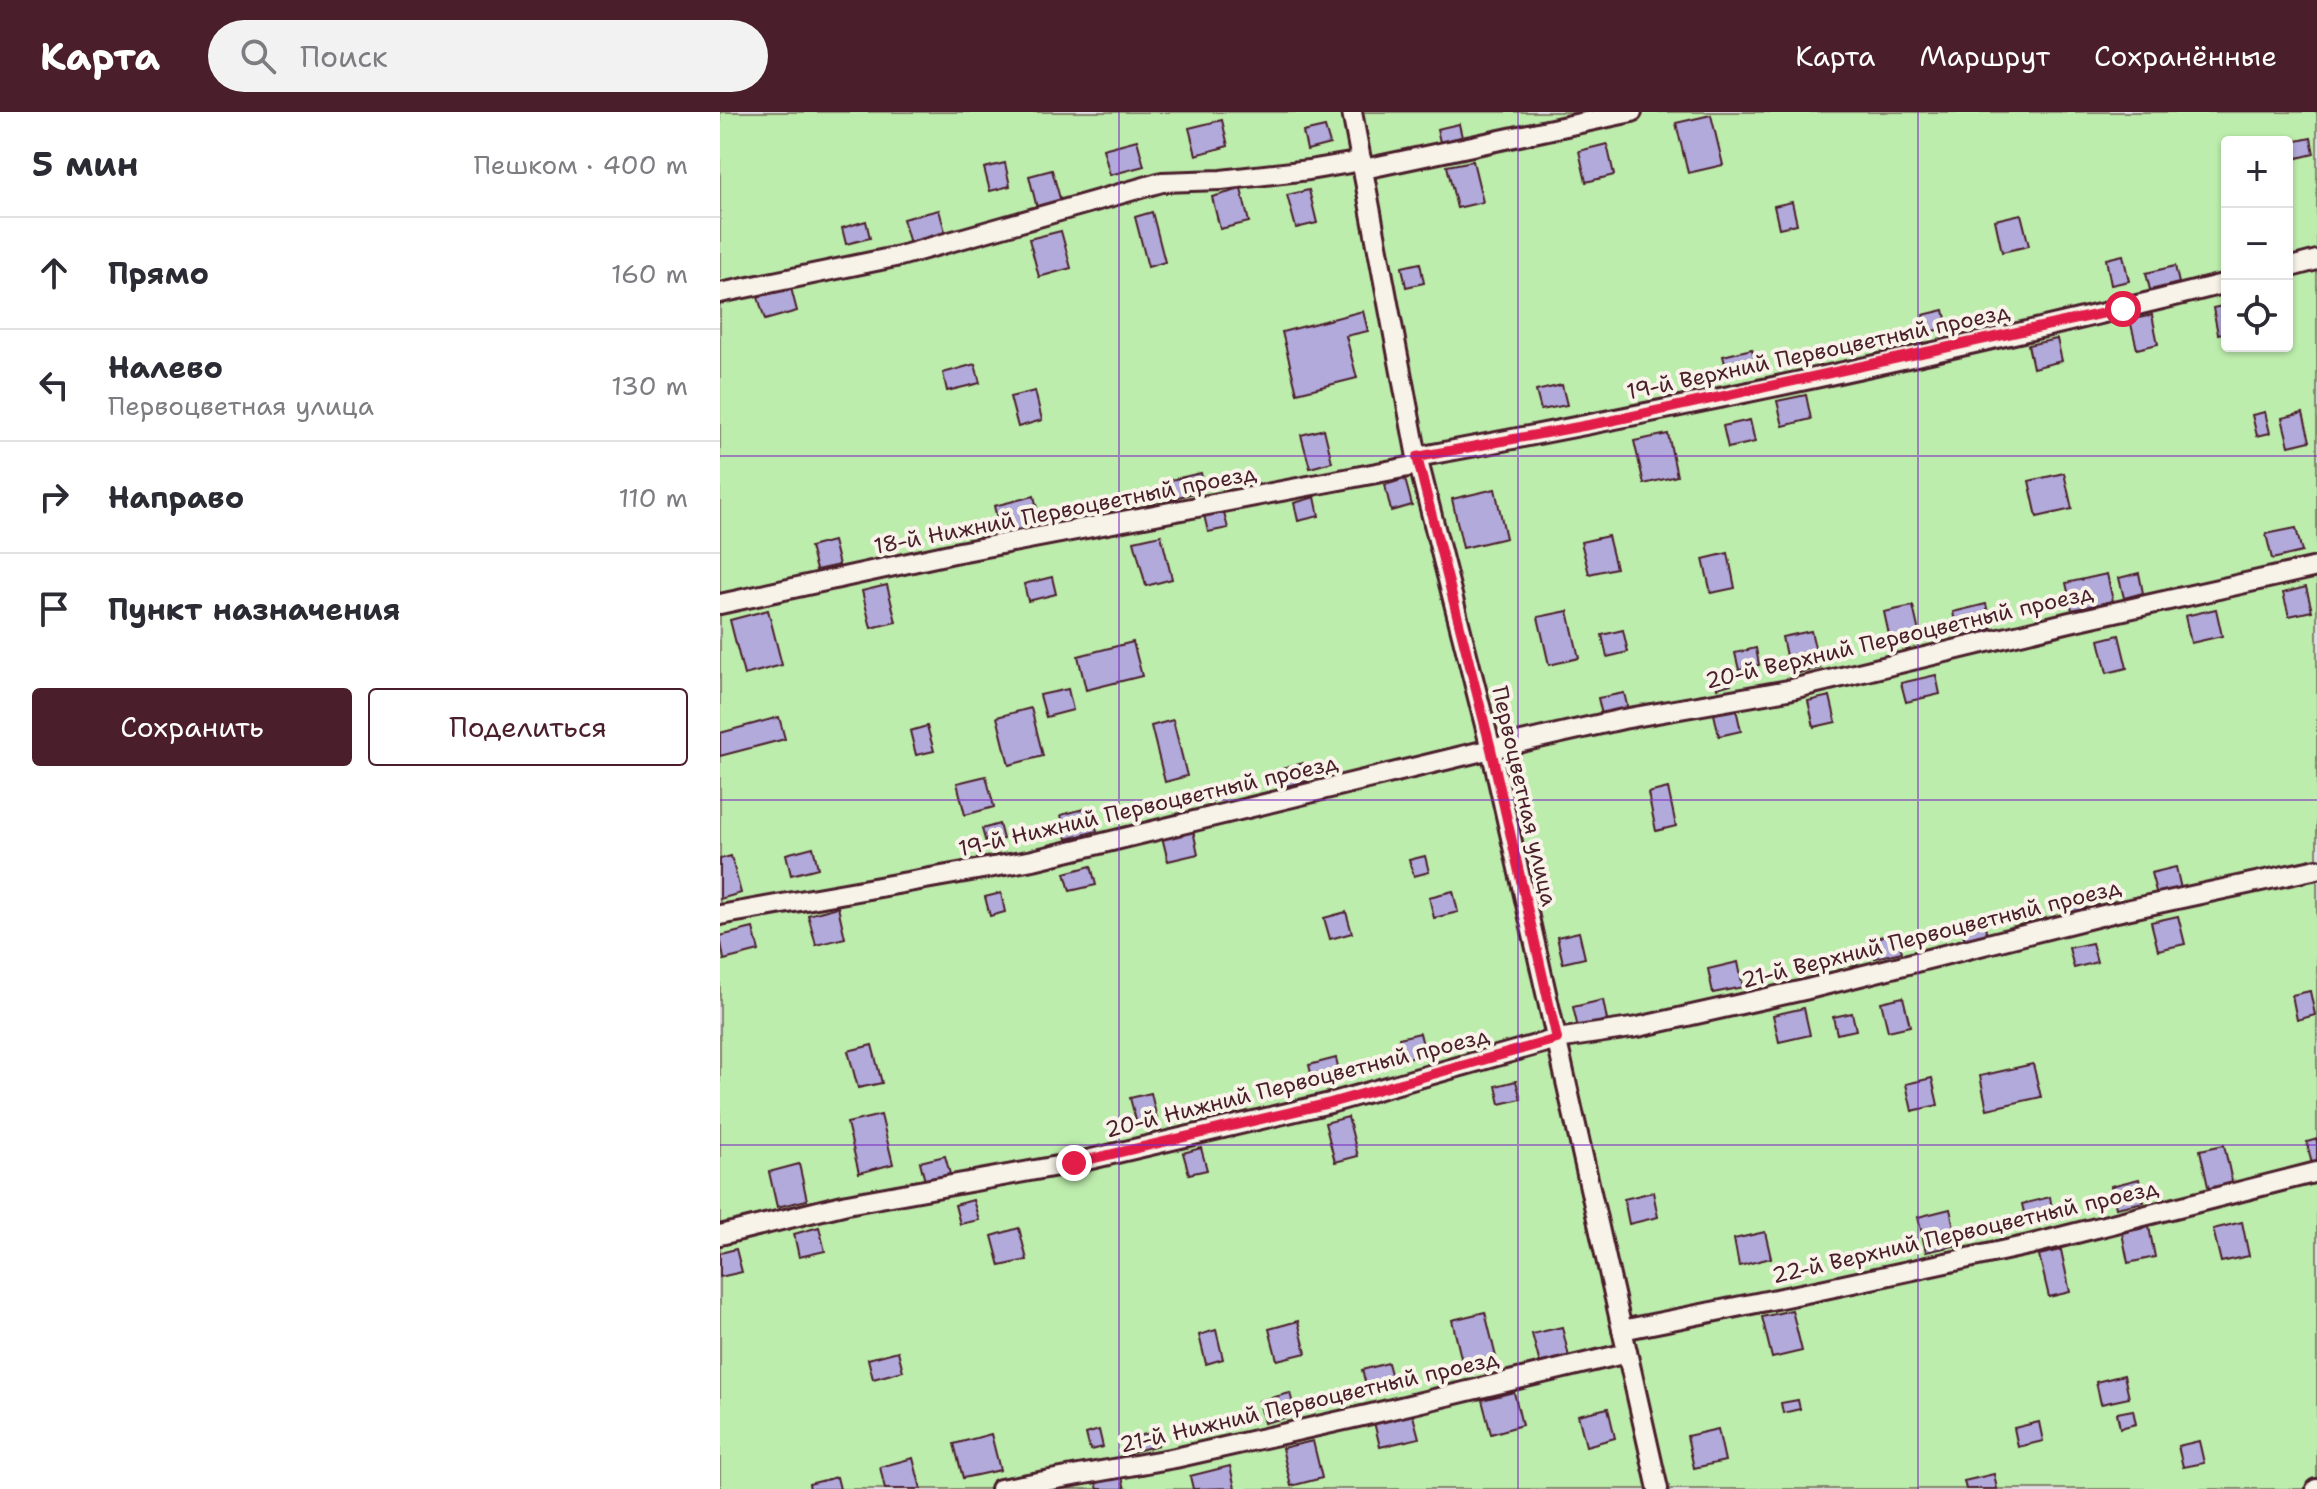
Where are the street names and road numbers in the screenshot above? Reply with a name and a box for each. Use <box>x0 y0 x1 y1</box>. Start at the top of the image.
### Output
street label: 19-й Верхний Первоцветный проезд <box>1624 297 2012 406</box>
street label: 18-й Нижний Первоцветный проезд <box>871 458 1259 561</box>
street label: 20-й Верхний Первоцветный проезд <box>1702 578 2096 695</box>
street label: Первоцветная улица <box>1485 683 1564 909</box>
street label: 19-й Нижний Первоцветный проезд <box>956 748 1341 863</box>
street label: 21-й Верхний Первоцветный проезд <box>1738 872 2124 995</box>
street label: 20-й Нижний Первоцветный проезд <box>1102 1021 1492 1144</box>
street label: 22-й Верхний Первоцветный проезд <box>1769 1173 2161 1290</box>
street label: 21-й Нижний Первоцветный проезд <box>1117 1344 1502 1459</box>

